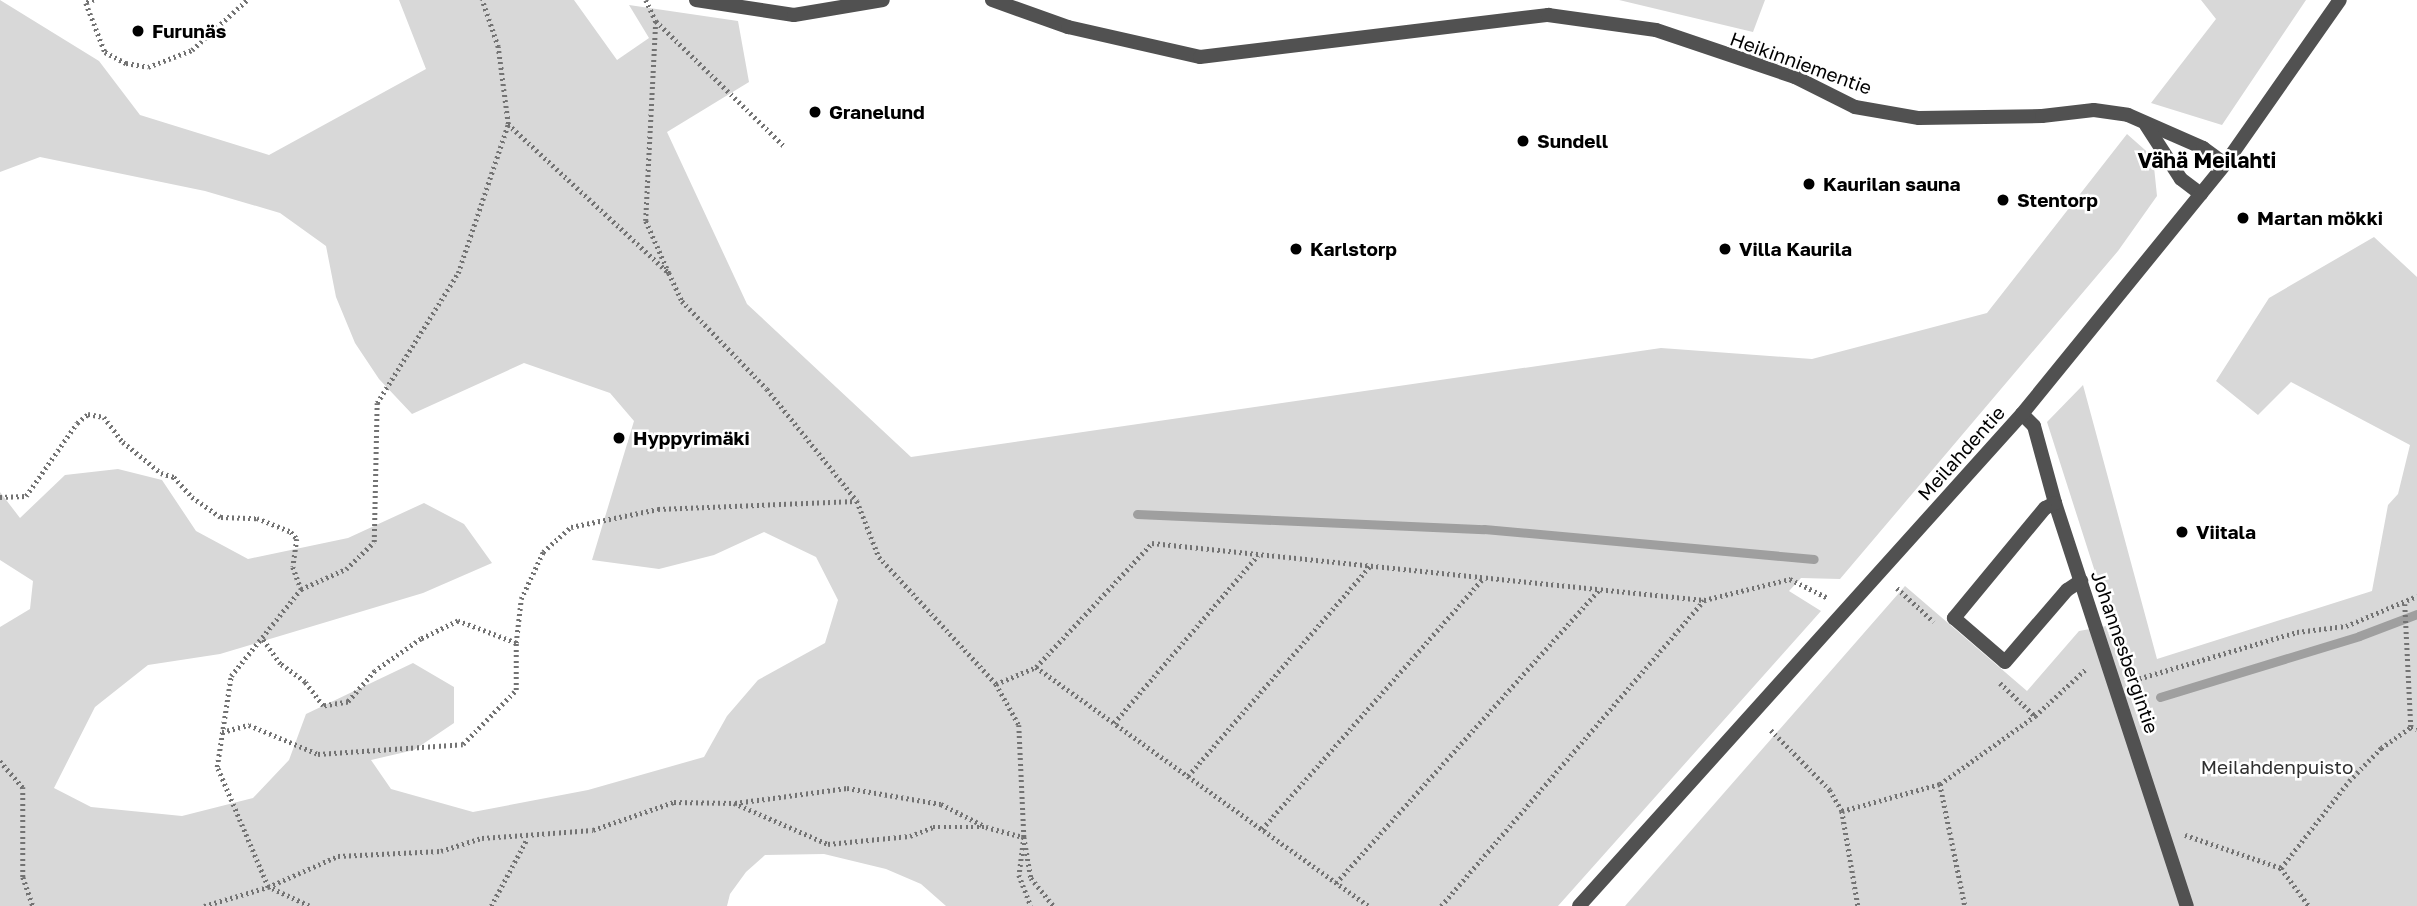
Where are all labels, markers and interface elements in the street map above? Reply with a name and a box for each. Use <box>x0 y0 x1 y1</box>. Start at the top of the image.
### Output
place label: Furunäs <box>152 20 226 42</box>
marker: Furunäs <box>130 23 146 39</box>
street label: Heikinniementie <box>1727 27 1875 99</box>
place label: Granelund <box>829 101 925 123</box>
marker: Granelund <box>807 104 823 120</box>
place label: Sundell <box>1537 130 1608 152</box>
marker: Sundell <box>1515 133 1531 149</box>
district label: Vähä Meilahti <box>2138 147 2276 173</box>
place label: Kaurilan sauna <box>1823 173 1961 195</box>
marker: Kaurilan sauna <box>1801 176 1817 192</box>
place label: Stentorp <box>2017 189 2098 211</box>
marker: Stentorp <box>1995 192 2011 208</box>
place label: Martan mökki <box>2257 207 2383 229</box>
marker: Martan mökki <box>2235 210 2251 226</box>
place label: Karlstorp <box>1310 238 1397 260</box>
place label: Villa Kaurila <box>1739 238 1852 260</box>
marker: Karlstorp <box>1288 241 1304 257</box>
marker: Villa Kaurila <box>1717 241 1733 257</box>
street label: Meilahdentie <box>1913 401 2009 505</box>
place label: Hyppyrimäki <box>633 427 750 449</box>
marker: Hyppyrimäki <box>611 430 627 446</box>
place label: Viitala <box>2196 521 2256 543</box>
marker: Viitala <box>2174 524 2190 540</box>
street label: Johannesbergintie <box>2086 568 2164 736</box>
park label: Meilahdenpuisto <box>2201 756 2353 778</box>

